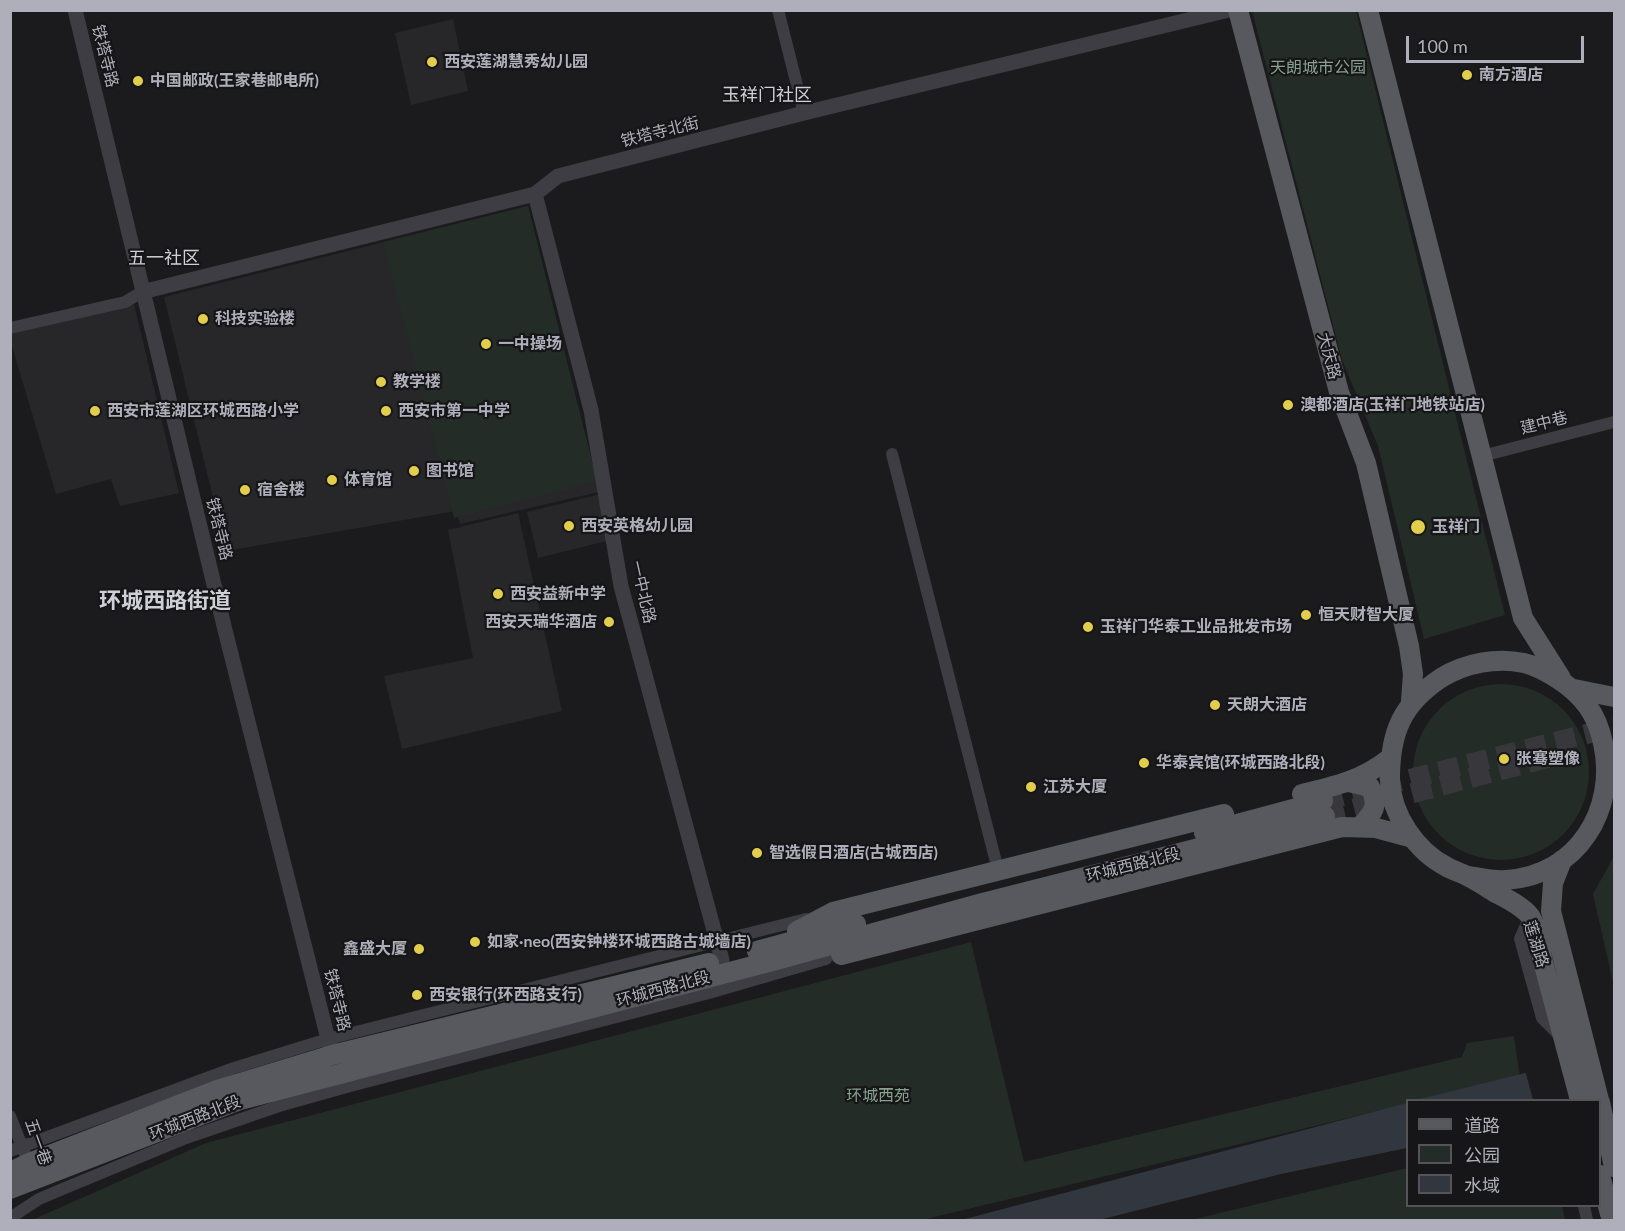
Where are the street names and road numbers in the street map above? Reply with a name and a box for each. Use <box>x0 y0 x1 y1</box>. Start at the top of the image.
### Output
street label: 铁塔寺路 <box>88 23 122 89</box>
street label: 铁塔寺北街 <box>619 113 701 151</box>
street label: 大庆路 <box>1314 330 1344 382</box>
street label: 建中巷 <box>1518 408 1570 438</box>
street label: 铁塔寺路 <box>202 496 236 562</box>
street label: 一中北路 <box>626 559 660 625</box>
street label: 环城西路北段 <box>1084 844 1182 886</box>
street label: 莲湖路 <box>1519 918 1553 970</box>
street label: 铁塔寺路 <box>320 967 354 1033</box>
street label: 环城西路北段 <box>614 967 712 1011</box>
street label: 环城西路北段 <box>147 1092 243 1144</box>
street label: 五一巷 <box>21 1116 55 1168</box>

